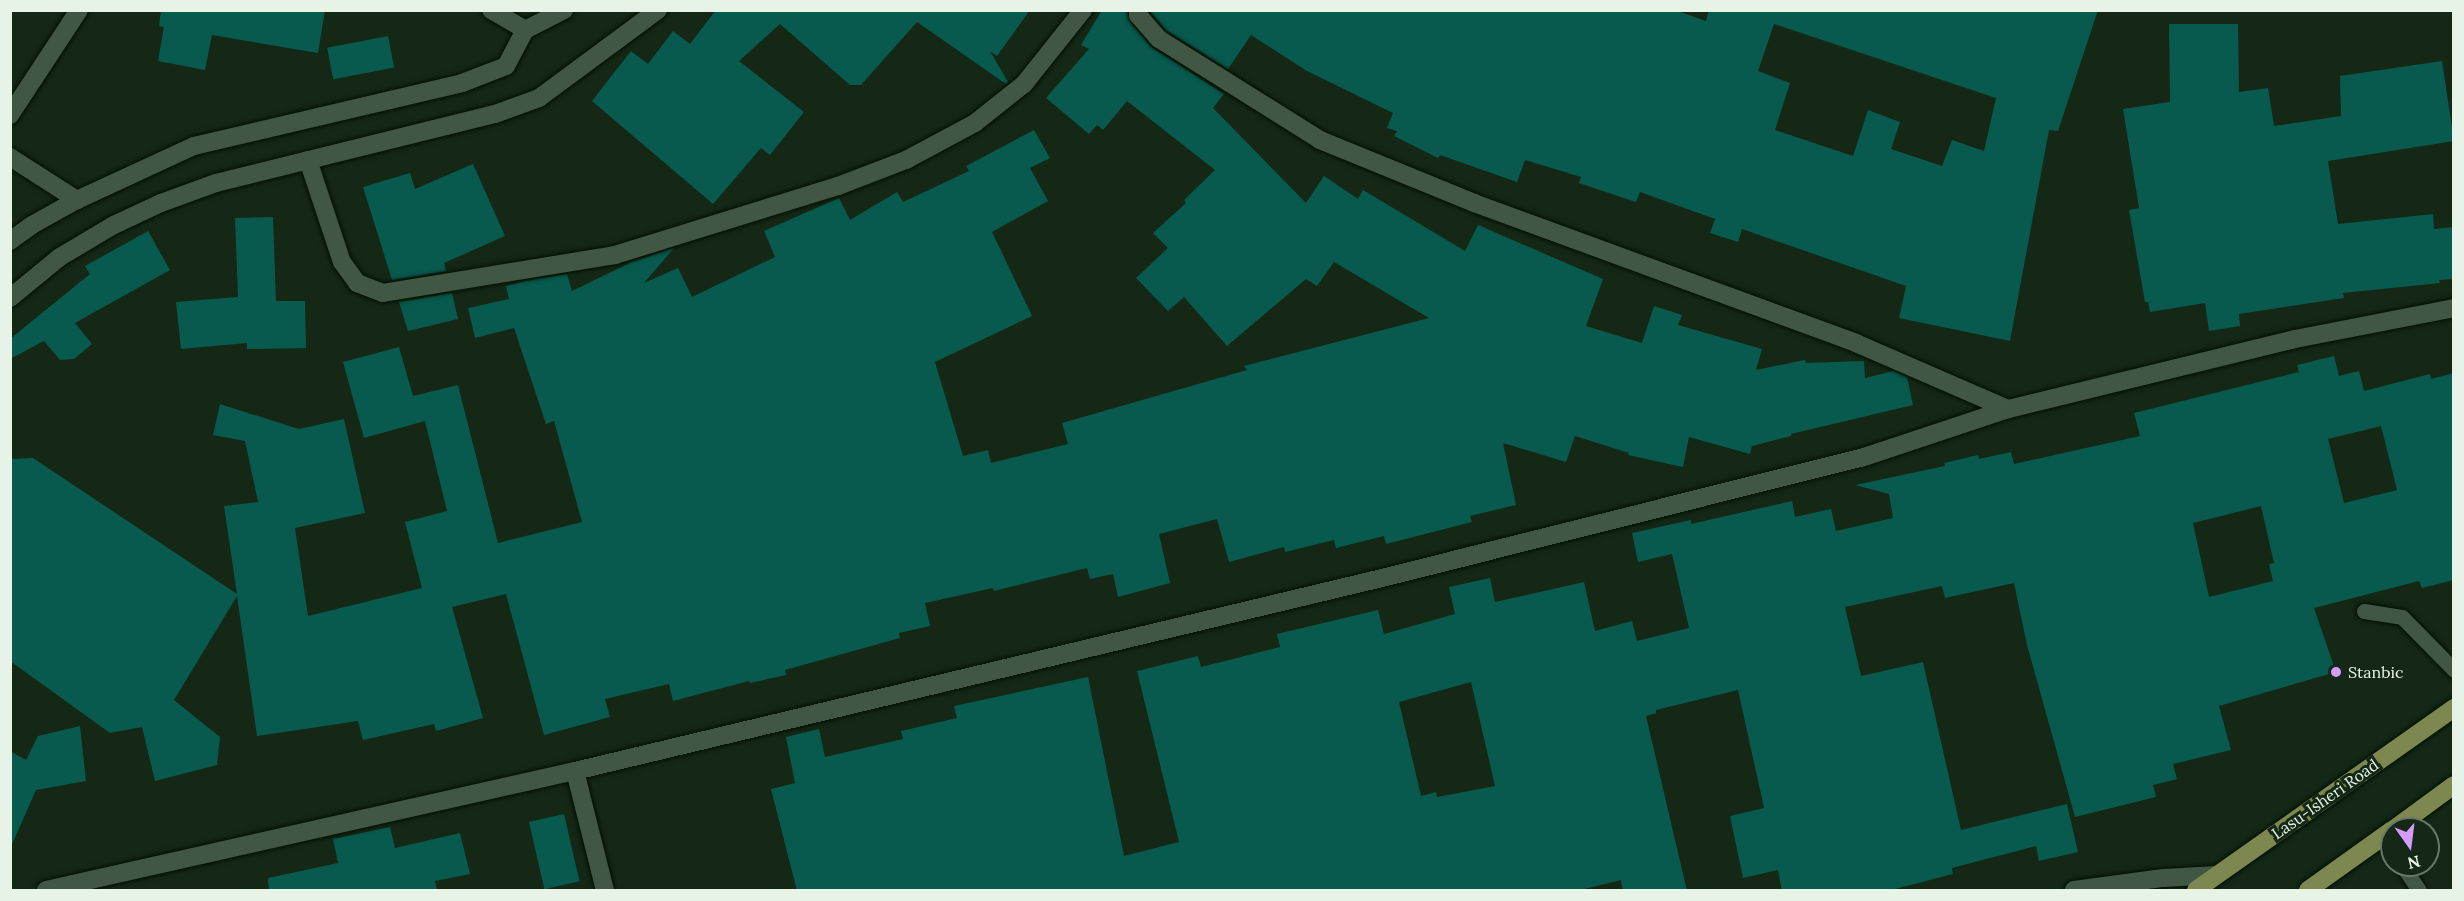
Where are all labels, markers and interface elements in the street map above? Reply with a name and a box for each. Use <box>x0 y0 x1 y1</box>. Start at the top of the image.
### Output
place label: Stanbic <box>2348 662 2403 682</box>
marker: Stanbic <box>2329 665 2343 679</box>
street label: Lasu-Isheri Road <box>2268 755 2382 843</box>
north arrow <box>2380 817 2440 877</box>
text: N <box>2405 851 2422 874</box>

